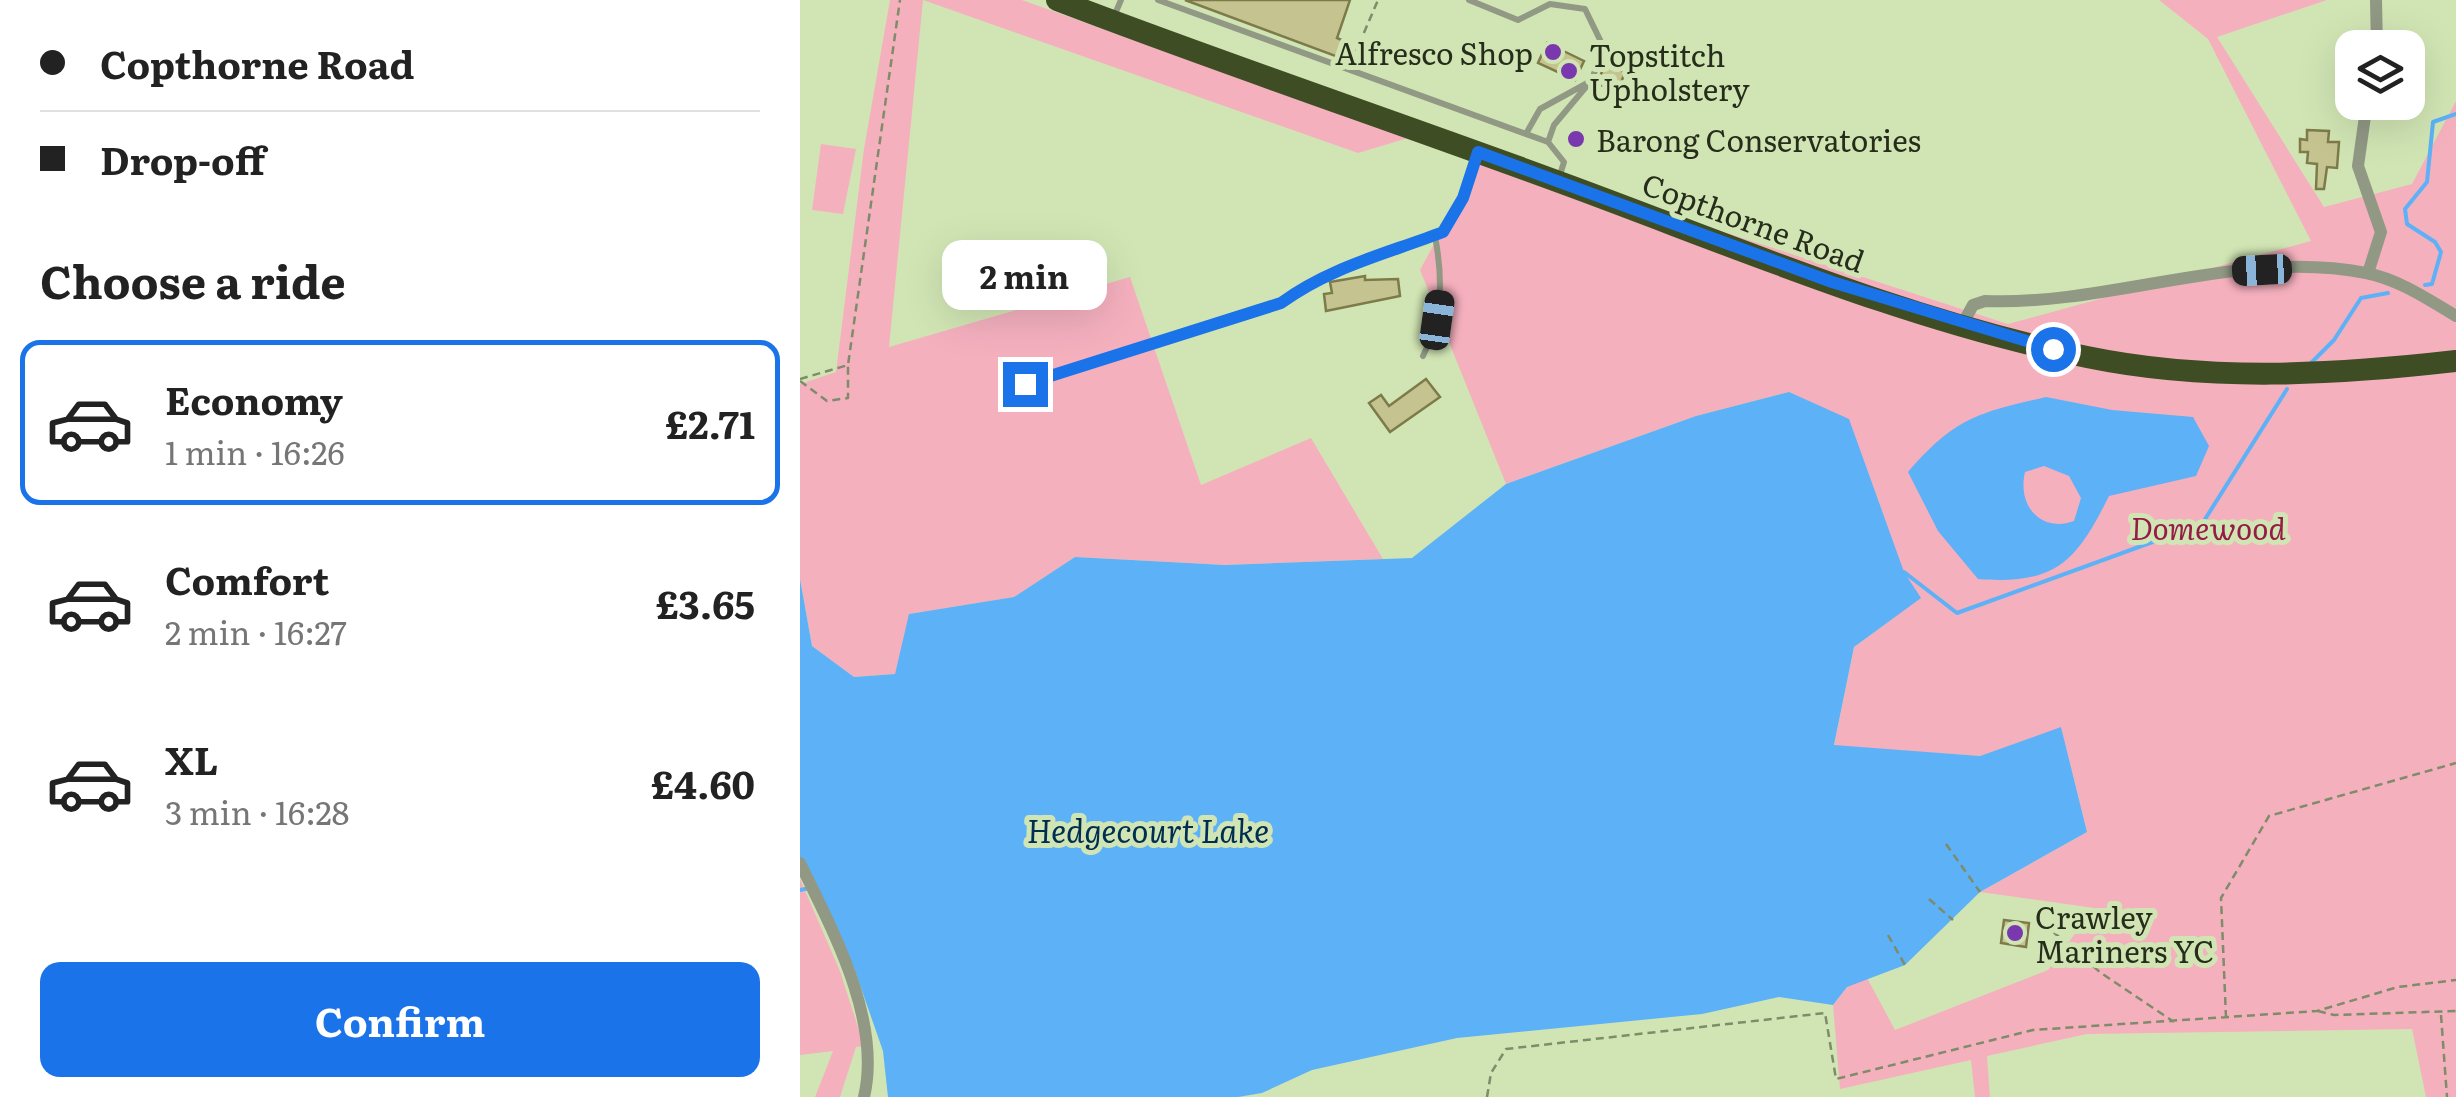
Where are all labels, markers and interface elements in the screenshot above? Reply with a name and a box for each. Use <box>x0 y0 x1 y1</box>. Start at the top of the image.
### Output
place label: Alfresco Shop <box>1335 30 1533 74</box>
map controls <box>2335 30 2425 120</box>
button: layers <box>2335 30 2425 120</box>
place label: Topstitch Upholstery <box>1589 32 1750 110</box>
text: Copthorne Road <box>100 34 415 91</box>
marker: Alfresco Shop <box>1542 41 1564 63</box>
marker: Topstitch Upholstery <box>1558 60 1580 82</box>
place label: Barong Conservatories <box>1596 117 1921 161</box>
marker: Barong Conservatories <box>1565 128 1587 150</box>
text: Drop-off <box>100 130 265 187</box>
street label: Copthorne Road <box>1637 160 1871 282</box>
callout: 2 min <box>942 239 1108 309</box>
text: Choose a ride <box>40 246 346 313</box>
text: 2 min <box>980 251 1069 299</box>
car <box>2231 253 2293 287</box>
car <box>1418 288 1456 352</box>
route start <box>2031 327 2076 372</box>
route end <box>1003 362 1048 407</box>
text: Economy <box>165 370 343 427</box>
icon: car <box>45 378 135 468</box>
text: £2.71 <box>665 394 755 451</box>
text: 1 min · 16:26 <box>165 427 345 475</box>
park label: Domewood <box>2130 505 2286 549</box>
text: Comfort <box>165 550 329 607</box>
icon: car <box>45 558 135 648</box>
text: £3.65 <box>656 574 755 631</box>
text: 2 min · 16:27 <box>165 607 347 655</box>
text: XL <box>165 730 218 787</box>
icon: car <box>45 738 135 828</box>
text: £4.60 <box>651 754 755 811</box>
text: 3 min · 16:28 <box>165 787 349 835</box>
water label: Hedgecourt Lake <box>1027 805 1269 853</box>
place label: Crawley Mariners YC <box>2035 894 2214 972</box>
marker: Crawley Mariners YC <box>2004 922 2026 944</box>
button: Confirm <box>40 962 760 1077</box>

